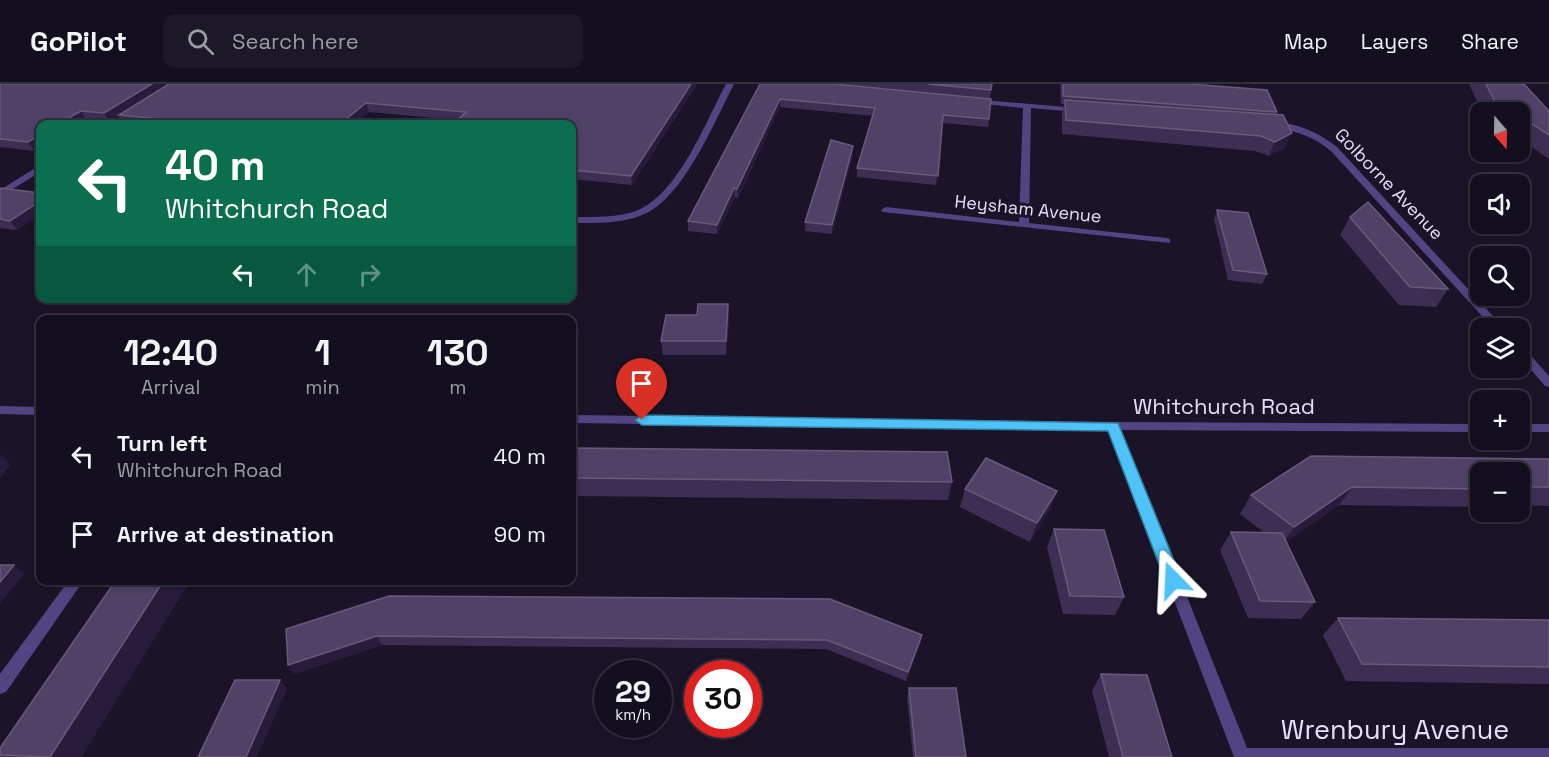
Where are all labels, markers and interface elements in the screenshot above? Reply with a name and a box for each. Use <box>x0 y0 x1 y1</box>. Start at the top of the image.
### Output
search box <box>163 14 583 68</box>
text: GoPilot <box>30 23 127 59</box>
icon: search <box>184 25 217 58</box>
text: Search here <box>232 27 359 55</box>
text: Map <box>1284 28 1328 55</box>
text: Layers <box>1361 28 1428 55</box>
text: Share <box>1461 28 1519 55</box>
north arrow <box>1470 102 1530 162</box>
map controls <box>1470 102 1530 522</box>
street label: Golborne Avenue <box>1330 123 1449 244</box>
text: 40 m <box>165 139 265 192</box>
icon: left <box>66 144 144 222</box>
button: sound <box>1470 174 1530 234</box>
street label: Heysham Avenue <box>953 189 1103 228</box>
text: Whitchurch Road <box>165 191 388 226</box>
button: search <box>1470 246 1530 306</box>
icon: left <box>227 258 260 291</box>
icon: ahead <box>290 258 323 291</box>
icon: right <box>353 258 386 291</box>
button: layers <box>1470 318 1530 378</box>
text: 12:40 <box>123 330 218 376</box>
text: 1 <box>314 330 331 376</box>
text: 130 <box>427 330 489 376</box>
pin <box>616 358 667 420</box>
icon: arrive <box>625 367 658 400</box>
text: Arrival <box>141 374 200 400</box>
text: min <box>305 374 340 400</box>
text: m <box>449 374 466 400</box>
button: + <box>1470 390 1530 450</box>
street label: Whitchurch Road <box>1133 392 1315 420</box>
text: Turn left <box>117 429 207 457</box>
icon: left <box>66 440 99 473</box>
text: 40 m <box>494 442 546 470</box>
text: Whitchurch Road <box>117 457 282 483</box>
button: − <box>1470 462 1530 522</box>
icon: arrive <box>66 518 99 551</box>
text: Arrive at destination <box>117 520 334 548</box>
text: 90 m <box>494 520 546 548</box>
position arrow <box>1141 548 1205 612</box>
speed limit sign: 30 <box>684 660 762 738</box>
text: 29 <box>615 672 651 711</box>
text: km/h <box>615 705 651 724</box>
street label: Wrenbury Avenue <box>1281 712 1509 747</box>

